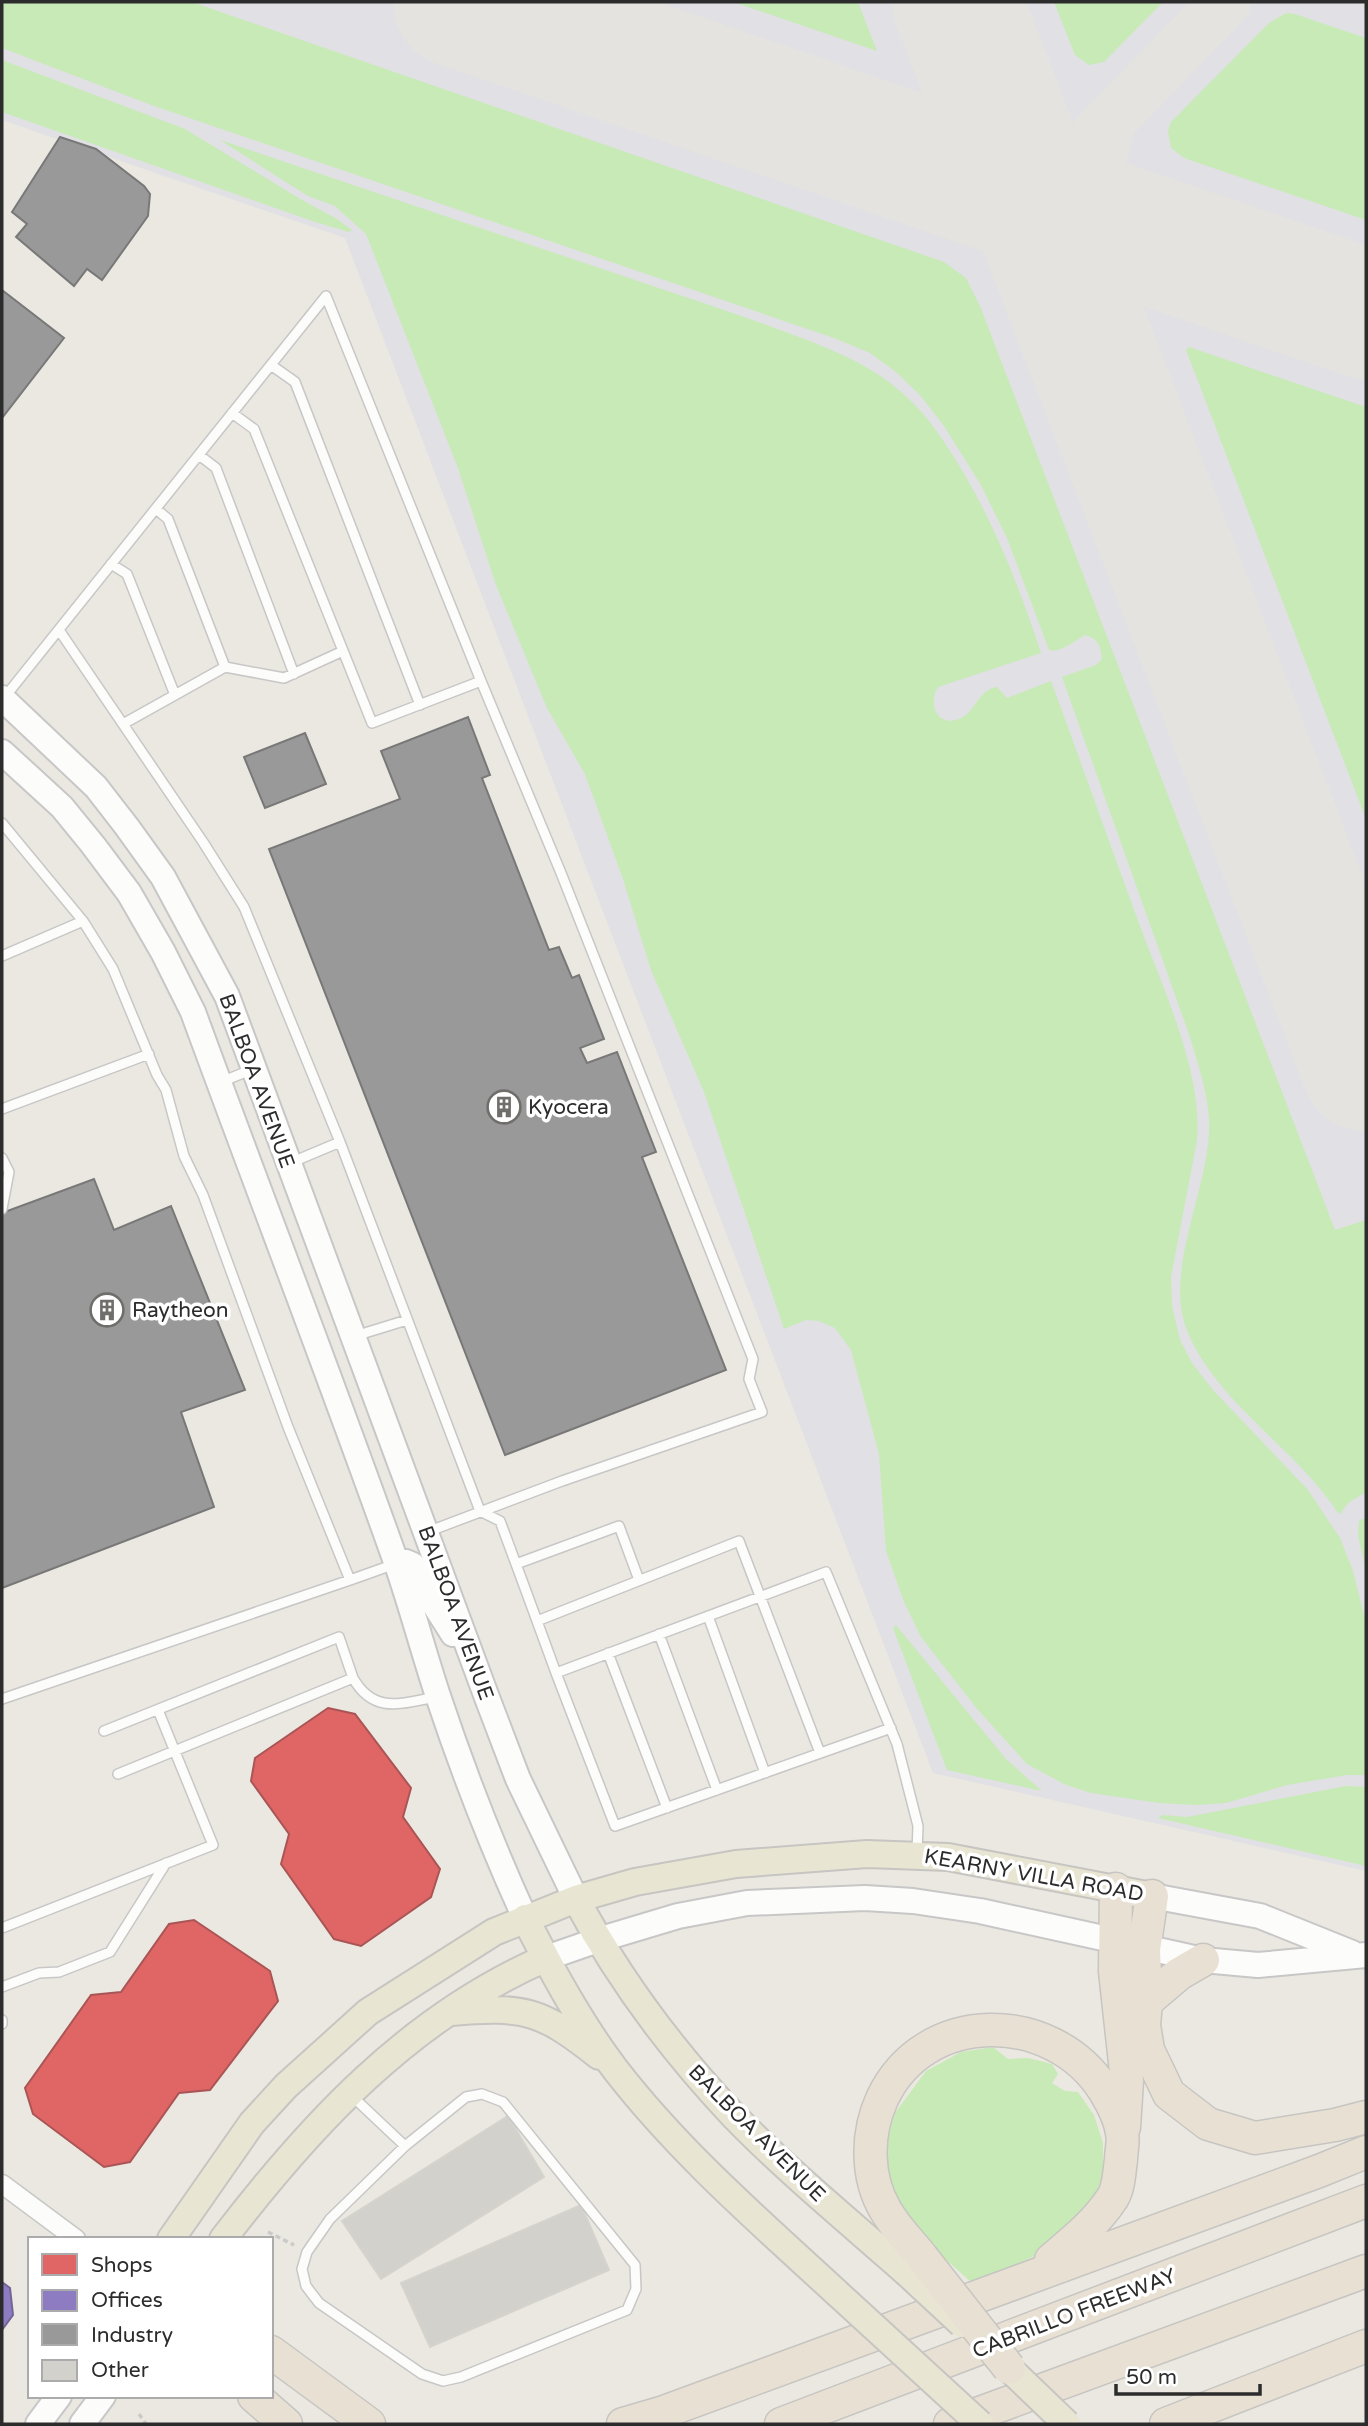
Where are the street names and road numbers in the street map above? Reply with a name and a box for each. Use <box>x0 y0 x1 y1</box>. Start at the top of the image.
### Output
street label: BALBOA AVENUE <box>213 991 300 1172</box>
street label: BALBOA AVENUE <box>412 1523 499 1704</box>
street label: KEARNY VILLA ROAD <box>922 1844 1146 1907</box>
street label: BALBOA AVENUE <box>683 2060 830 2207</box>
street label: CABRILLO FREEWAY <box>969 2263 1180 2364</box>

